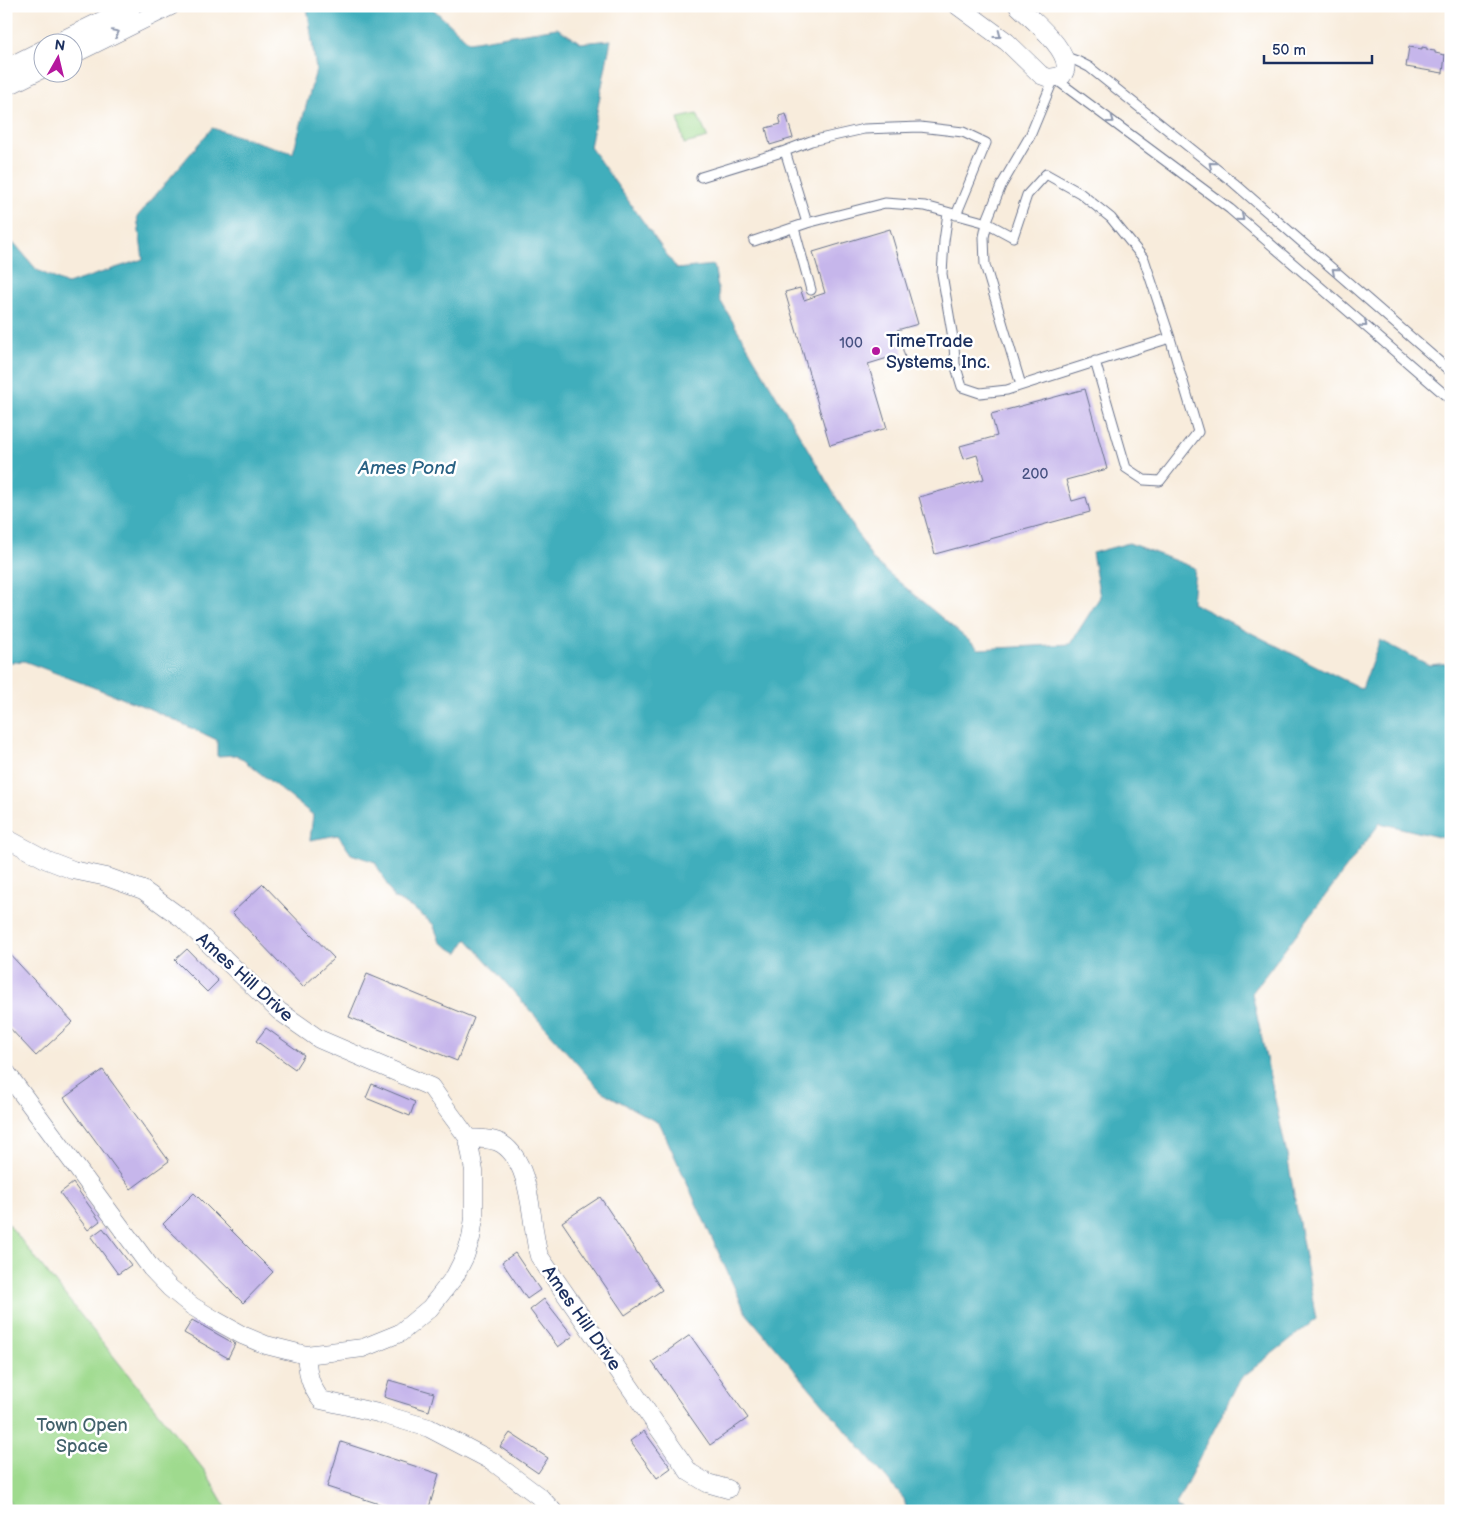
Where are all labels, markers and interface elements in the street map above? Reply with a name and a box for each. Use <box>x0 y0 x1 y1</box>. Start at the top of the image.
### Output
one-way arrow <box>111 29 120 39</box>
one-way arrow <box>992 29 1002 38</box>
north arrow <box>32 32 82 82</box>
scale bar <box>1264 32 1372 64</box>
text: N <box>53 36 66 55</box>
text: 50 m <box>1272 41 1306 60</box>
one-way arrow <box>1105 114 1115 123</box>
one-way arrow <box>1208 162 1217 171</box>
one-way arrow <box>1235 213 1244 221</box>
one-way arrow <box>1331 268 1340 277</box>
one-way arrow <box>1358 319 1367 328</box>
place label: TimeTrade Systems, Inc. <box>886 331 990 373</box>
house number: 100 <box>839 334 863 353</box>
marker: TimeTrade Systems, Inc. <box>870 345 882 357</box>
water label: Ames Pond <box>357 457 457 480</box>
house number: 200 <box>1022 465 1048 484</box>
street label: Ames Hill Drive <box>192 928 298 1027</box>
street label: Ames Hill Drive <box>538 1262 626 1375</box>
park label: Town Open Space <box>36 1415 128 1457</box>

